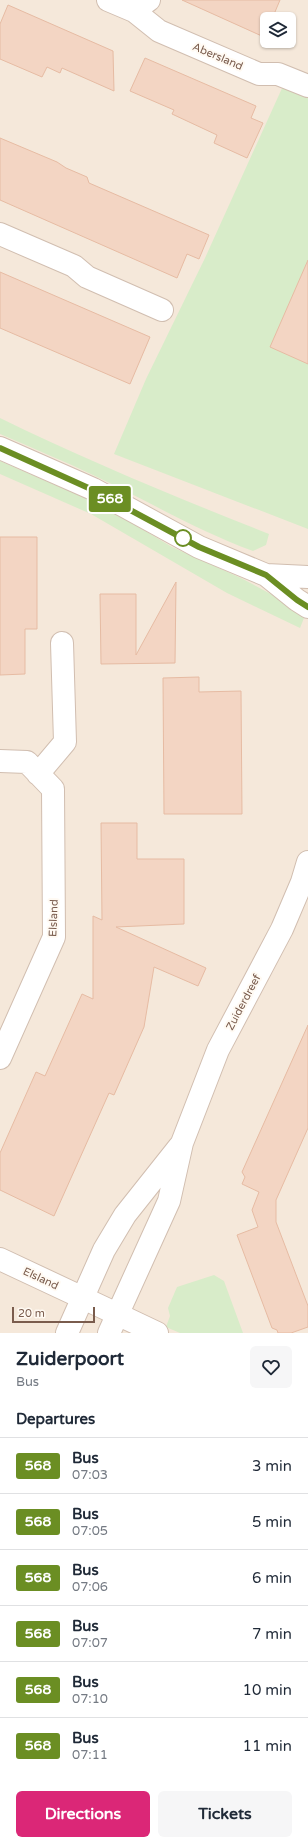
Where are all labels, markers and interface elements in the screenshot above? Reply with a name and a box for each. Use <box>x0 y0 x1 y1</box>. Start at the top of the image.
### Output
map controls <box>260 12 296 48</box>
button: layers <box>260 12 296 48</box>
street label: Abersland <box>191 40 245 73</box>
line badge: 568 <box>87 486 133 512</box>
text: 568 <box>97 490 123 507</box>
unlabelled marker <box>174 529 192 547</box>
street label: Elsland <box>46 899 61 937</box>
street label: Zuiderdreef <box>223 971 264 1032</box>
street label: Elsland <box>21 1265 61 1292</box>
scale bar <box>12 1305 95 1324</box>
text: 20 m <box>18 1307 45 1320</box>
button: heart <box>250 1346 292 1388</box>
text: Zuiderpoort <box>16 1348 124 1370</box>
text: Bus <box>16 1374 39 1390</box>
text: Departures <box>16 1410 95 1428</box>
text: Bus <box>72 1449 99 1467</box>
text: 568 <box>25 1457 51 1474</box>
text: 3 min <box>252 1457 292 1475</box>
text: 07:03 <box>72 1467 108 1483</box>
text: Bus <box>72 1505 99 1523</box>
text: 568 <box>25 1513 51 1530</box>
text: 5 min <box>252 1513 292 1531</box>
text: 07:05 <box>72 1523 108 1539</box>
text: Bus <box>72 1561 99 1579</box>
text: 568 <box>25 1569 51 1586</box>
text: 6 min <box>252 1569 292 1587</box>
text: 07:06 <box>72 1579 108 1595</box>
text: Bus <box>72 1617 99 1635</box>
text: 568 <box>25 1625 51 1642</box>
text: 7 min <box>252 1625 292 1643</box>
text: 07:07 <box>72 1635 108 1651</box>
text: Bus <box>72 1673 99 1691</box>
text: 568 <box>25 1681 51 1698</box>
text: 10 min <box>243 1681 292 1699</box>
text: 07:10 <box>72 1691 108 1707</box>
text: Bus <box>72 1729 99 1747</box>
text: 568 <box>25 1737 51 1754</box>
text: 11 min <box>243 1737 292 1755</box>
text: 07:11 <box>72 1747 108 1763</box>
button: Directions <box>16 1791 150 1837</box>
button: Tickets <box>158 1791 292 1837</box>

